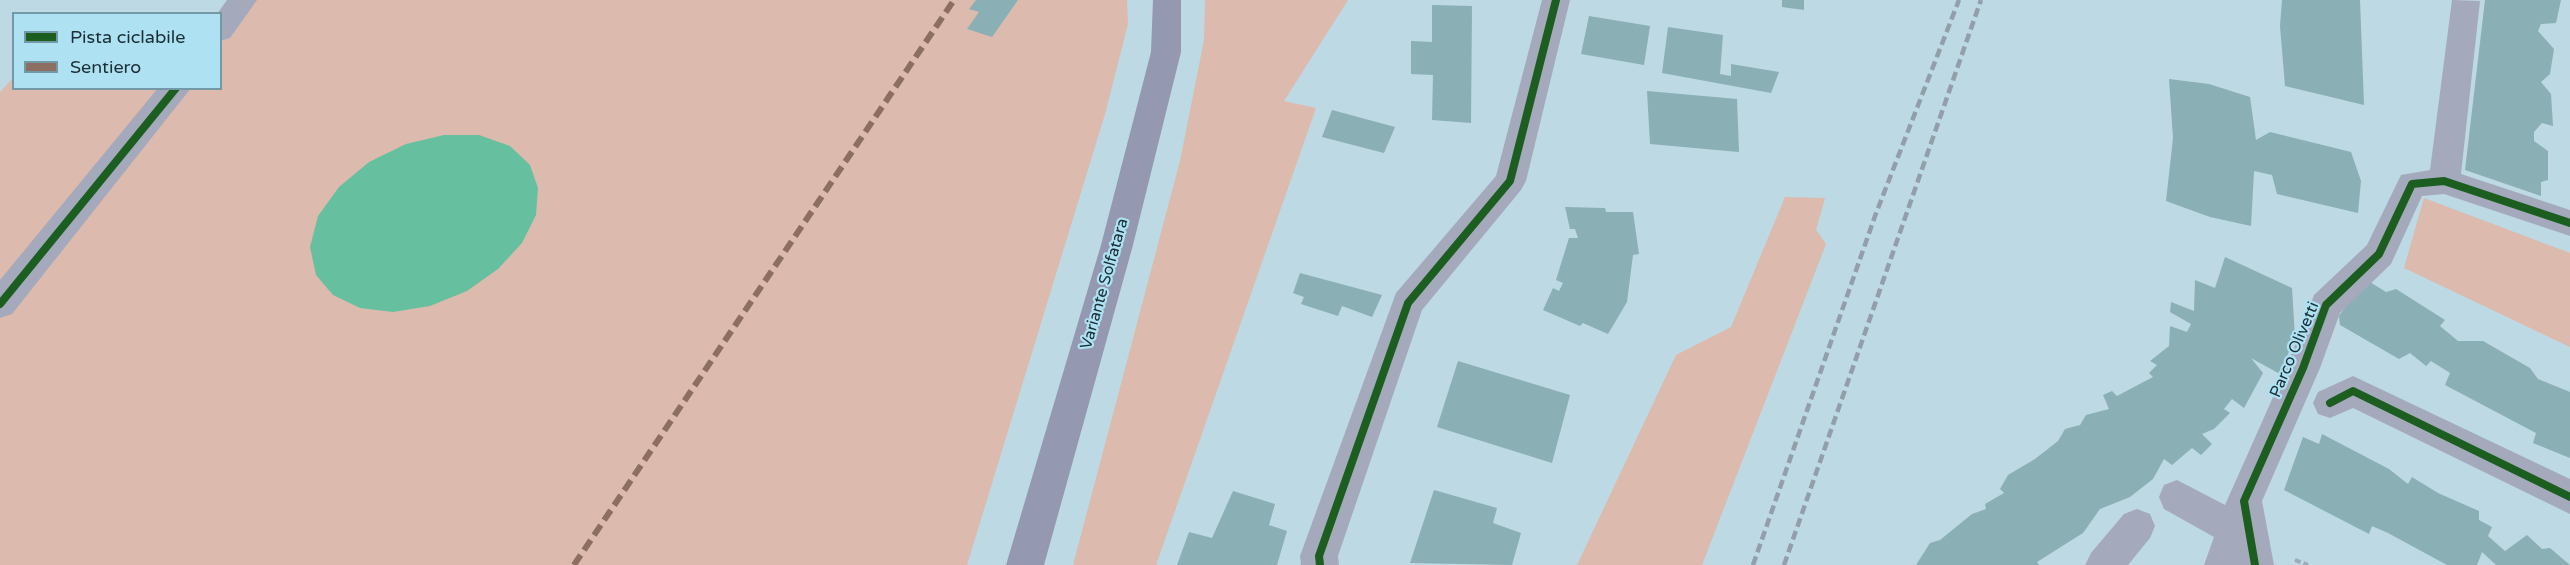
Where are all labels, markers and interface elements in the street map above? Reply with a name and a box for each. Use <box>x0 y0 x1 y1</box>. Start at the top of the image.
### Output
legend <box>12 12 222 90</box>
text: Pista ciclabile <box>70 26 185 48</box>
text: Sentiero <box>70 56 141 78</box>
street label: Variante Solfatara <box>1077 216 1133 352</box>
street label: Parco Olivetti <box>2266 299 2324 401</box>

